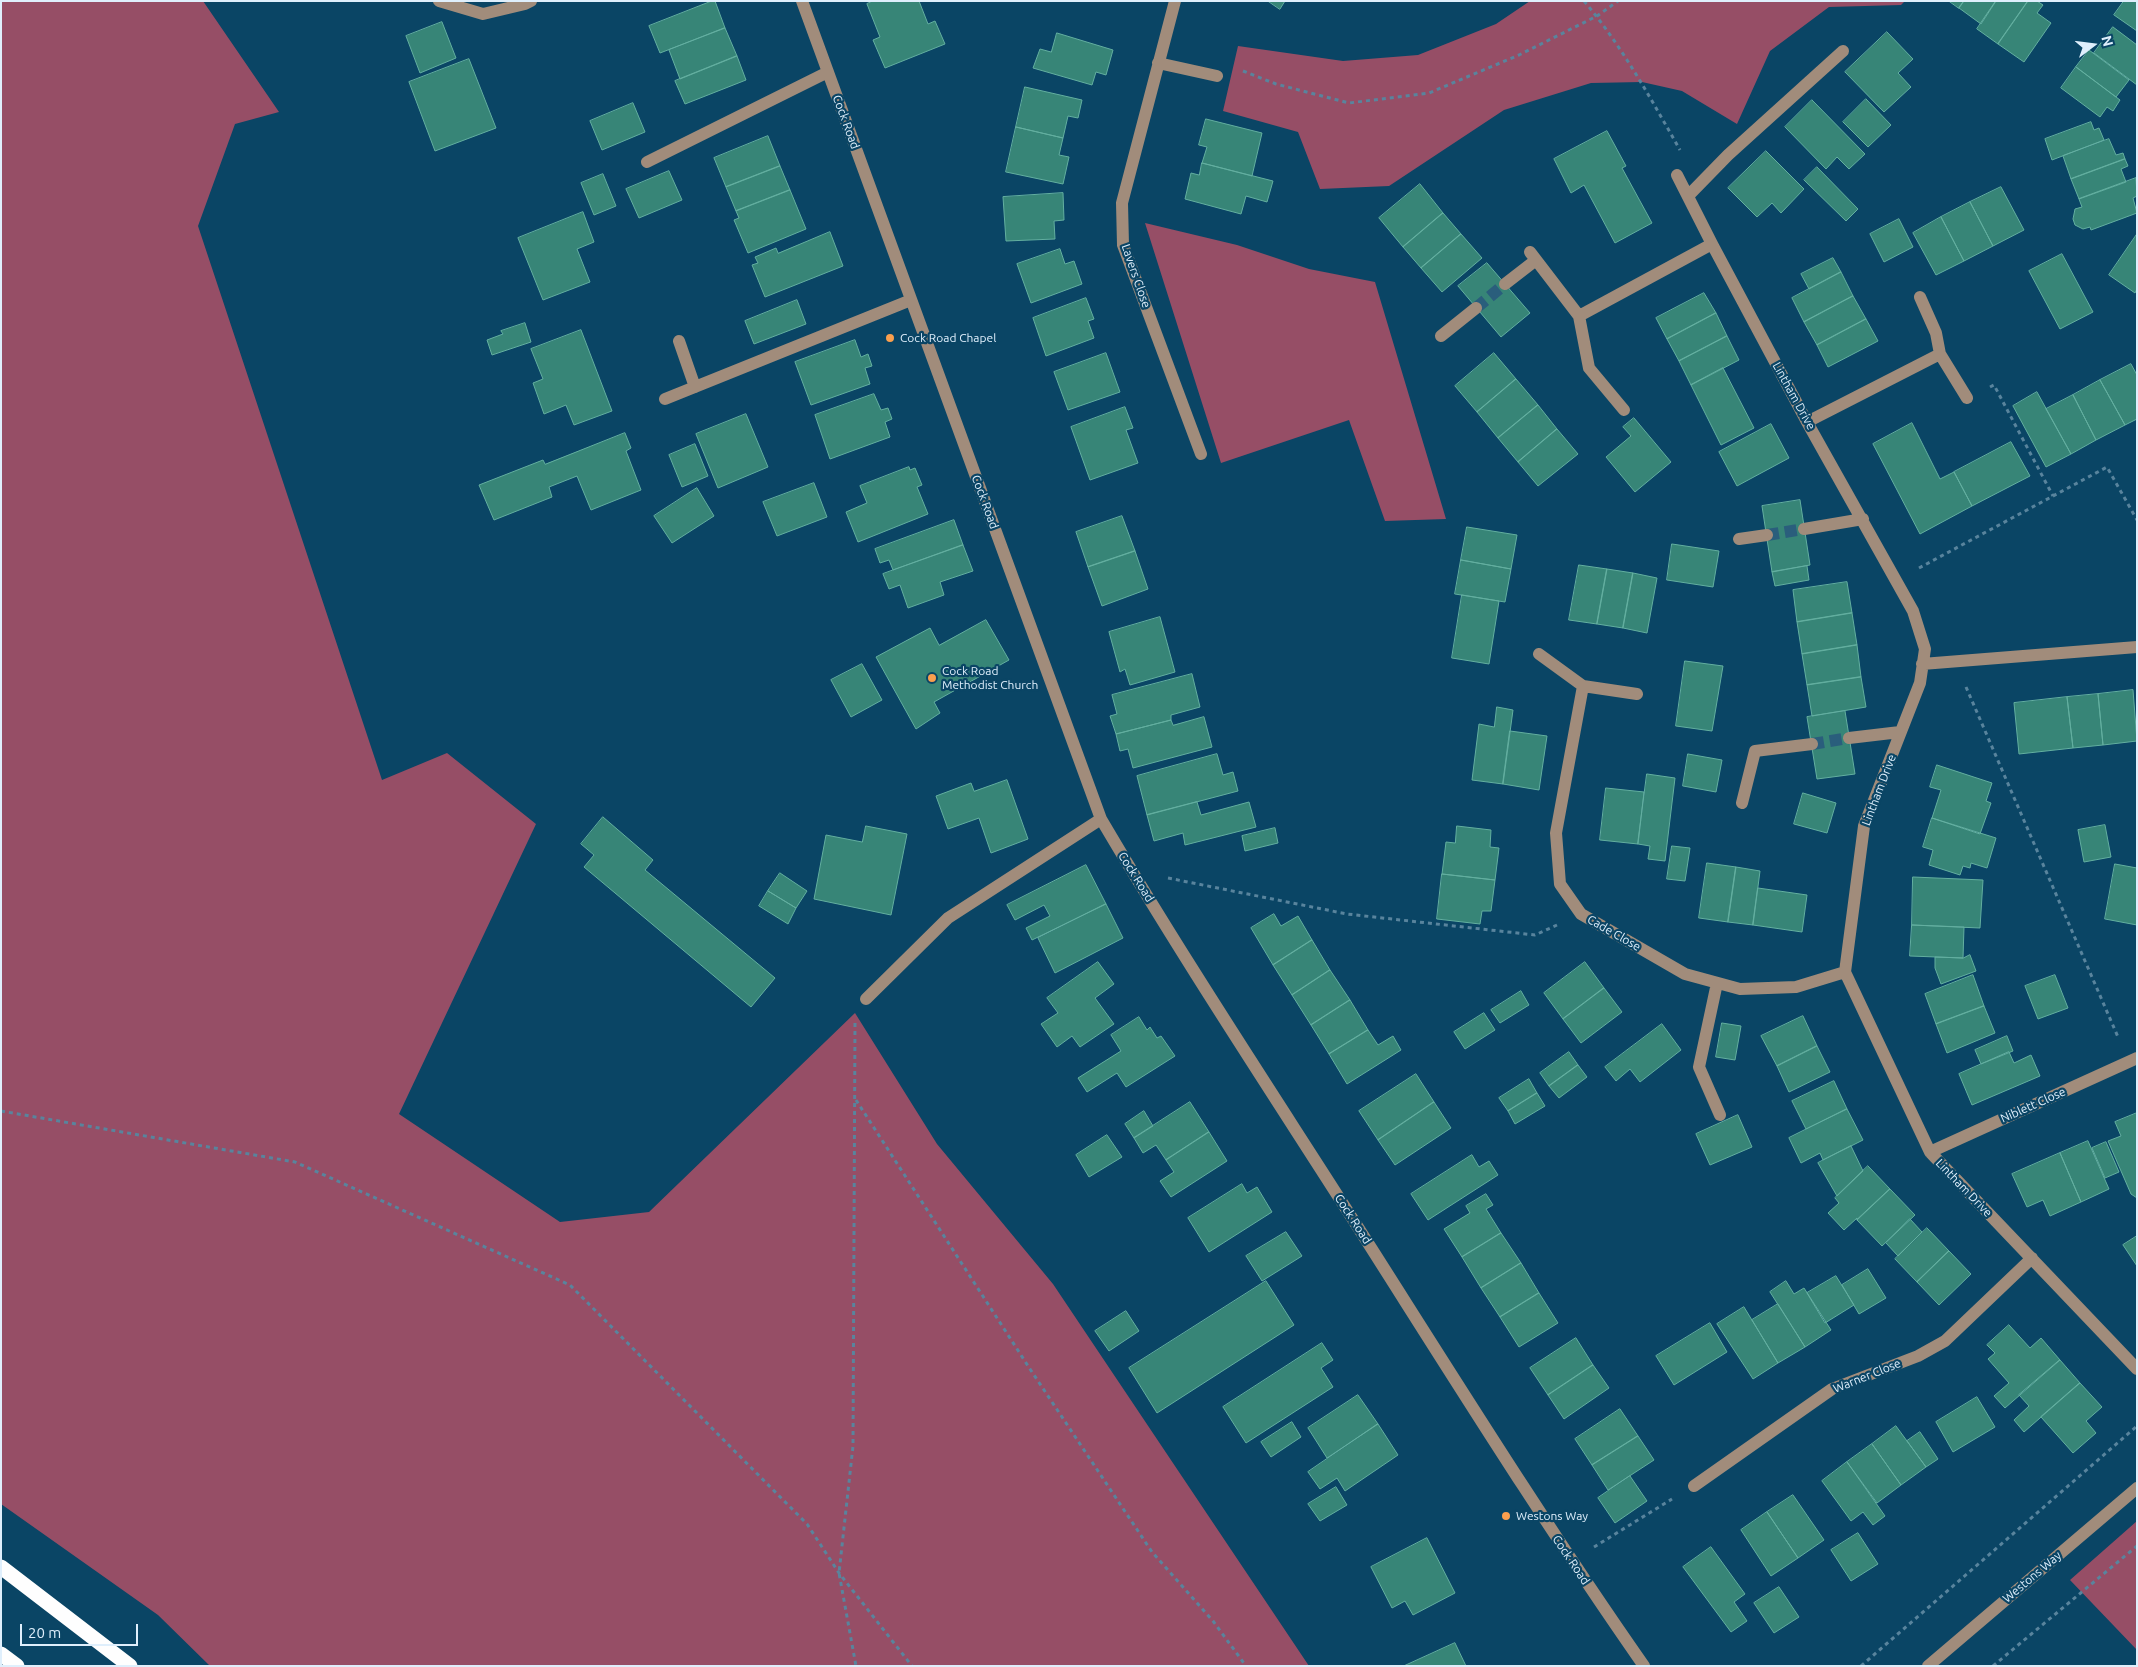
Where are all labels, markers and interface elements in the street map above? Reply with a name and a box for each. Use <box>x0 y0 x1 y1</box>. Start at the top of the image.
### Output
north arrow <box>2068 20 2118 70</box>
text: N <box>2098 34 2117 48</box>
street label: Cock Road <box>830 93 862 151</box>
street label: Lavers Close <box>1118 242 1154 310</box>
place label: Cock Road Chapel <box>900 331 996 345</box>
marker: Cock Road Chapel <box>884 332 896 344</box>
street label: Lintham Drive <box>1770 360 1818 432</box>
street label: Cock Road <box>969 473 1001 531</box>
place label: Cock Road Methodist Church <box>942 664 1038 692</box>
marker: Cock Road Methodist Church <box>926 672 938 684</box>
street label: Lintham Drive <box>1859 752 1899 828</box>
street label: Cock Road <box>1115 849 1157 905</box>
street label: Cade Close <box>1585 912 1643 954</box>
street label: Niblett Close <box>1998 1084 2068 1126</box>
street label: Lintham Drive <box>1933 1156 1995 1220</box>
street label: Cock Road <box>1332 1191 1374 1247</box>
street label: Warner Close <box>1831 1356 1903 1396</box>
place label: Westons Way <box>1516 1509 1588 1523</box>
marker: Westons Way <box>1500 1510 1512 1522</box>
street label: Cock Road <box>1549 1533 1593 1587</box>
street label: Westons Way <box>2000 1548 2064 1606</box>
scale bar <box>22 1614 140 1646</box>
text: 20 m <box>28 1624 61 1641</box>

